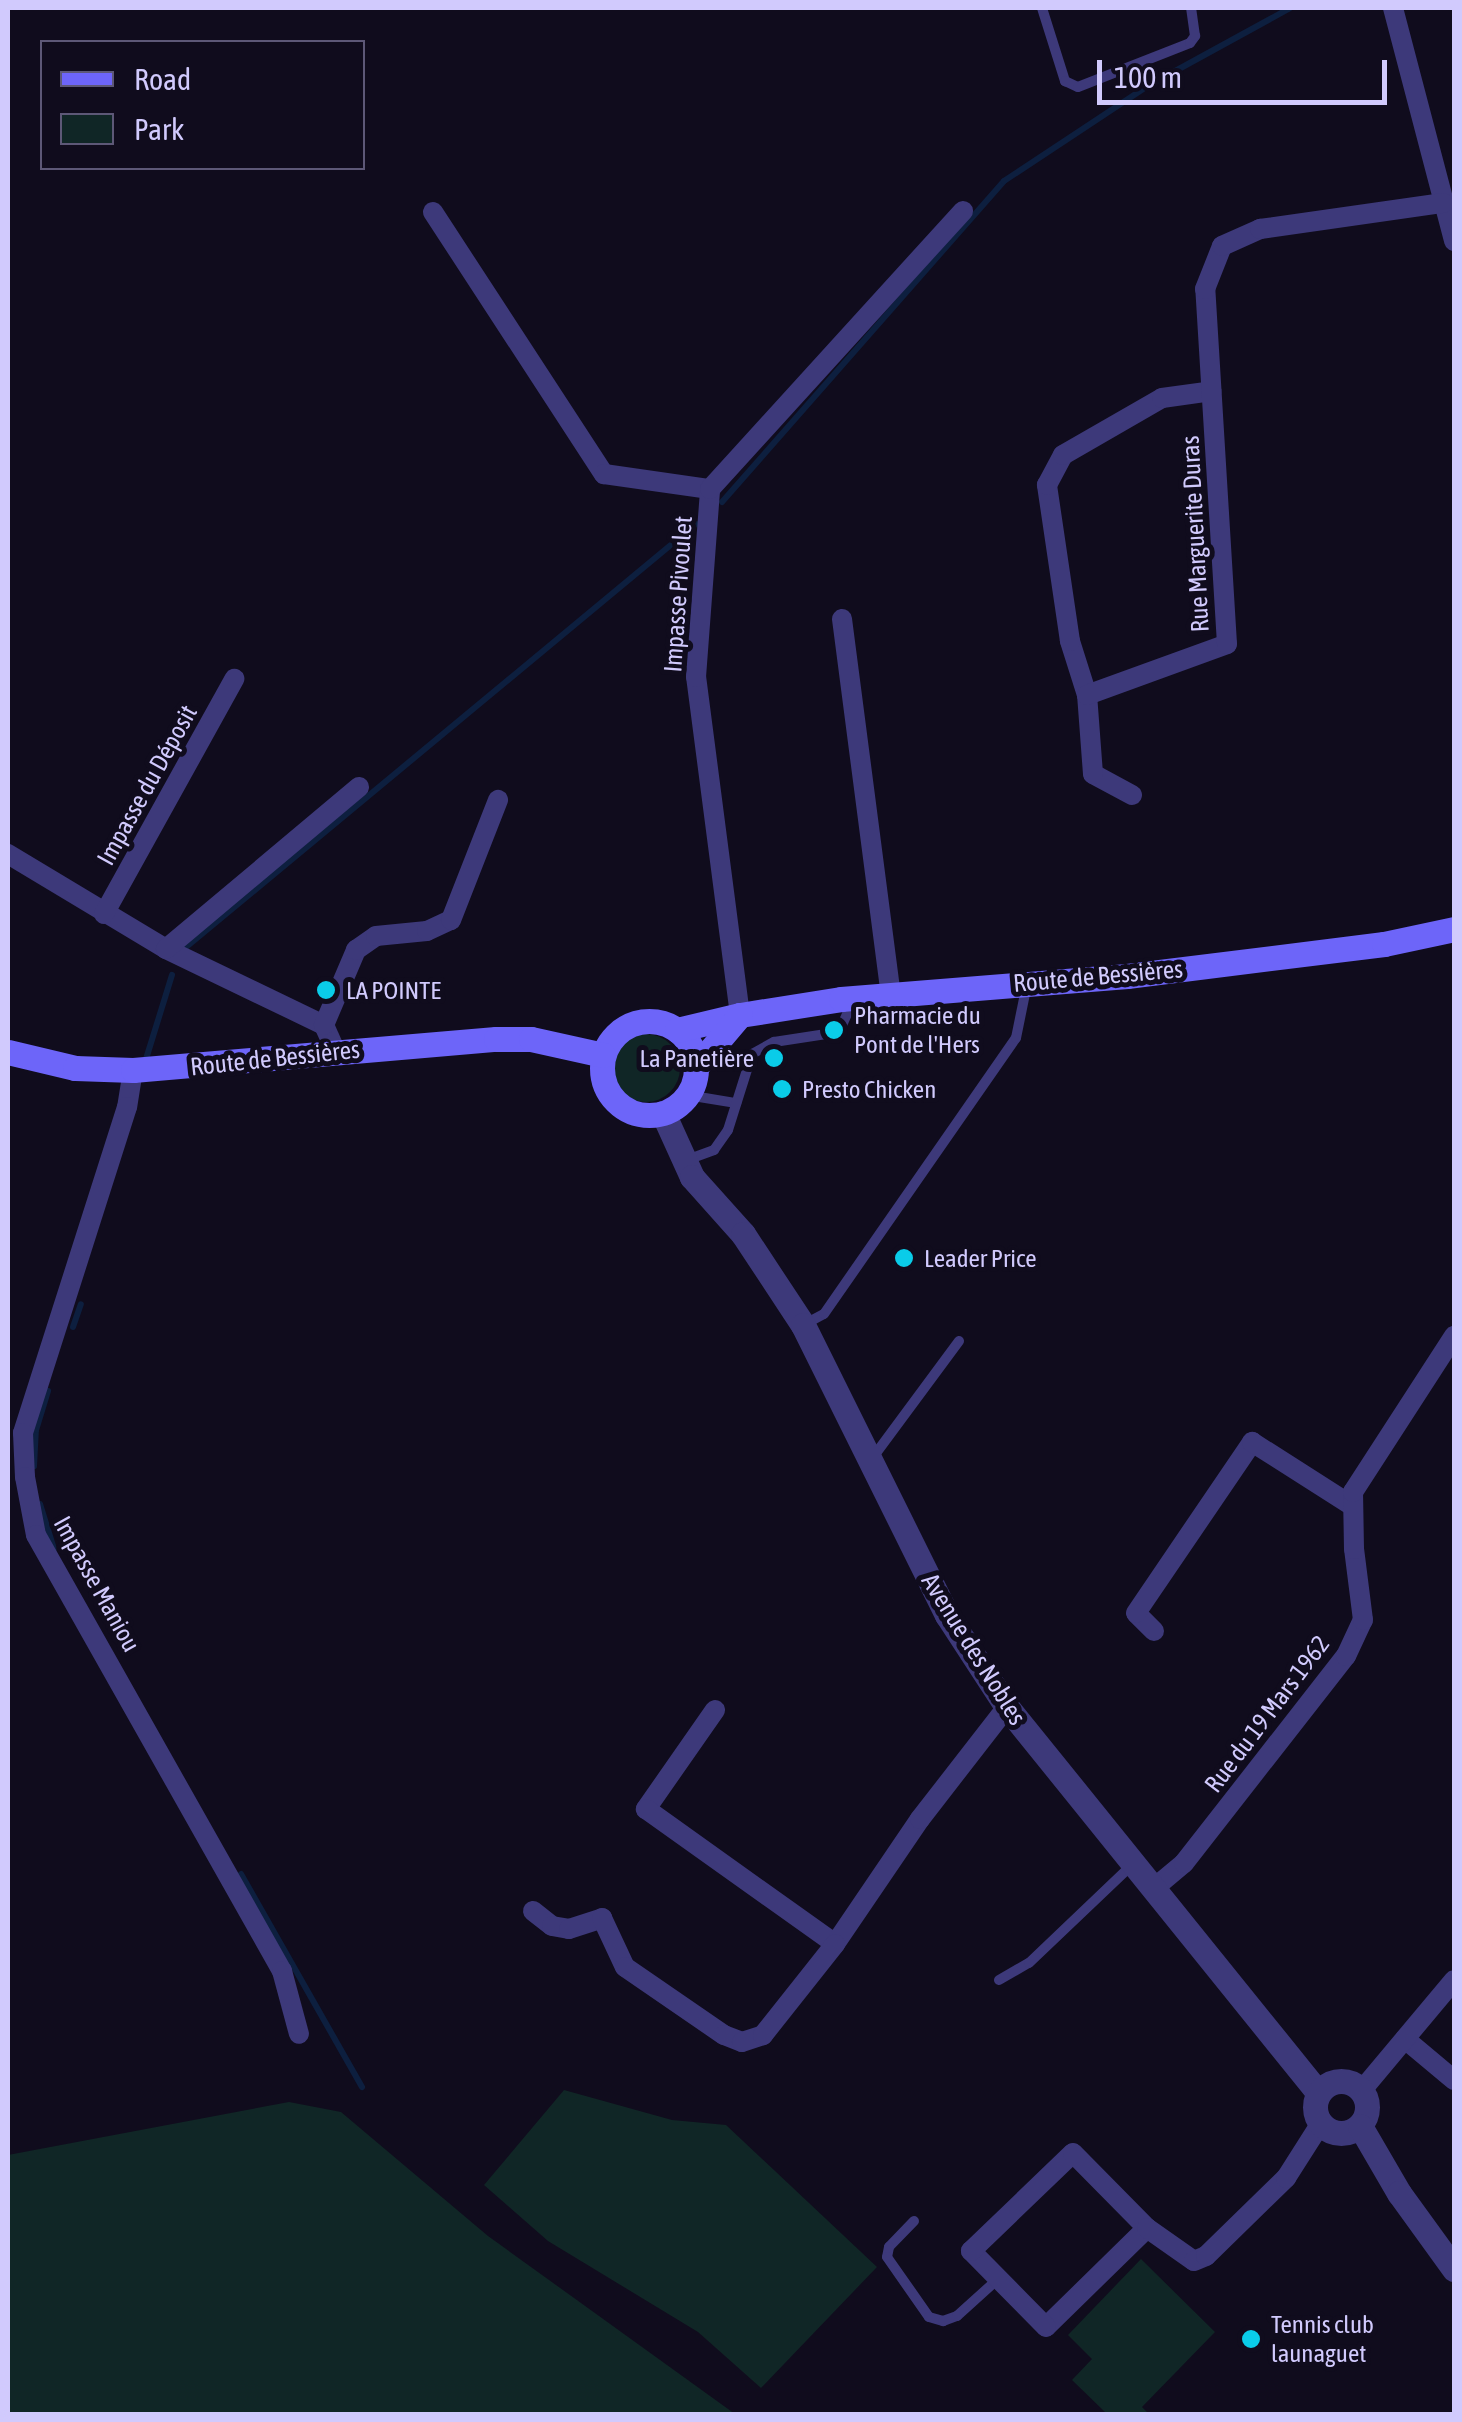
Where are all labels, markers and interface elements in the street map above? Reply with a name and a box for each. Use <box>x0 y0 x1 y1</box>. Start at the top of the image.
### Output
legend <box>40 40 365 170</box>
scale bar <box>1102 40 1392 102</box>
text: 100 m <box>1114 60 1182 94</box>
text: Road <box>134 62 191 96</box>
text: Park <box>134 112 184 146</box>
street label: Rue Marguerite Duras <box>1175 435 1215 633</box>
street label: Impasse Pivoulet <box>658 515 698 673</box>
street label: Impasse du Déposit <box>91 700 203 870</box>
street label: Route de Bessières <box>1012 954 1184 998</box>
place label: LA POINTE <box>346 975 441 1005</box>
marker: LA POINTE <box>315 979 337 1001</box>
place label: Pharmacie du Pont de l'Hers <box>854 1001 981 1060</box>
marker: Pharmacie du Pont de l'Hers <box>823 1019 845 1041</box>
street label: Route de Bessières <box>189 1034 361 1082</box>
place label: La Panetière <box>639 1043 754 1073</box>
marker: La Panetière <box>763 1047 785 1069</box>
place label: Presto Chicken <box>802 1074 936 1104</box>
marker: Presto Chicken <box>771 1078 793 1100</box>
place label: Leader Price <box>924 1243 1037 1273</box>
marker: Leader Price <box>893 1247 915 1269</box>
street label: Impasse Maniou <box>47 1511 147 1657</box>
street label: Avenue des Nobles <box>915 1568 1033 1730</box>
street label: Rue du 19 Mars 1962 <box>1198 1630 1336 1798</box>
place label: Tennis club launaguet <box>1271 2310 1374 2369</box>
marker: Tennis club launaguet <box>1240 2328 1262 2350</box>

